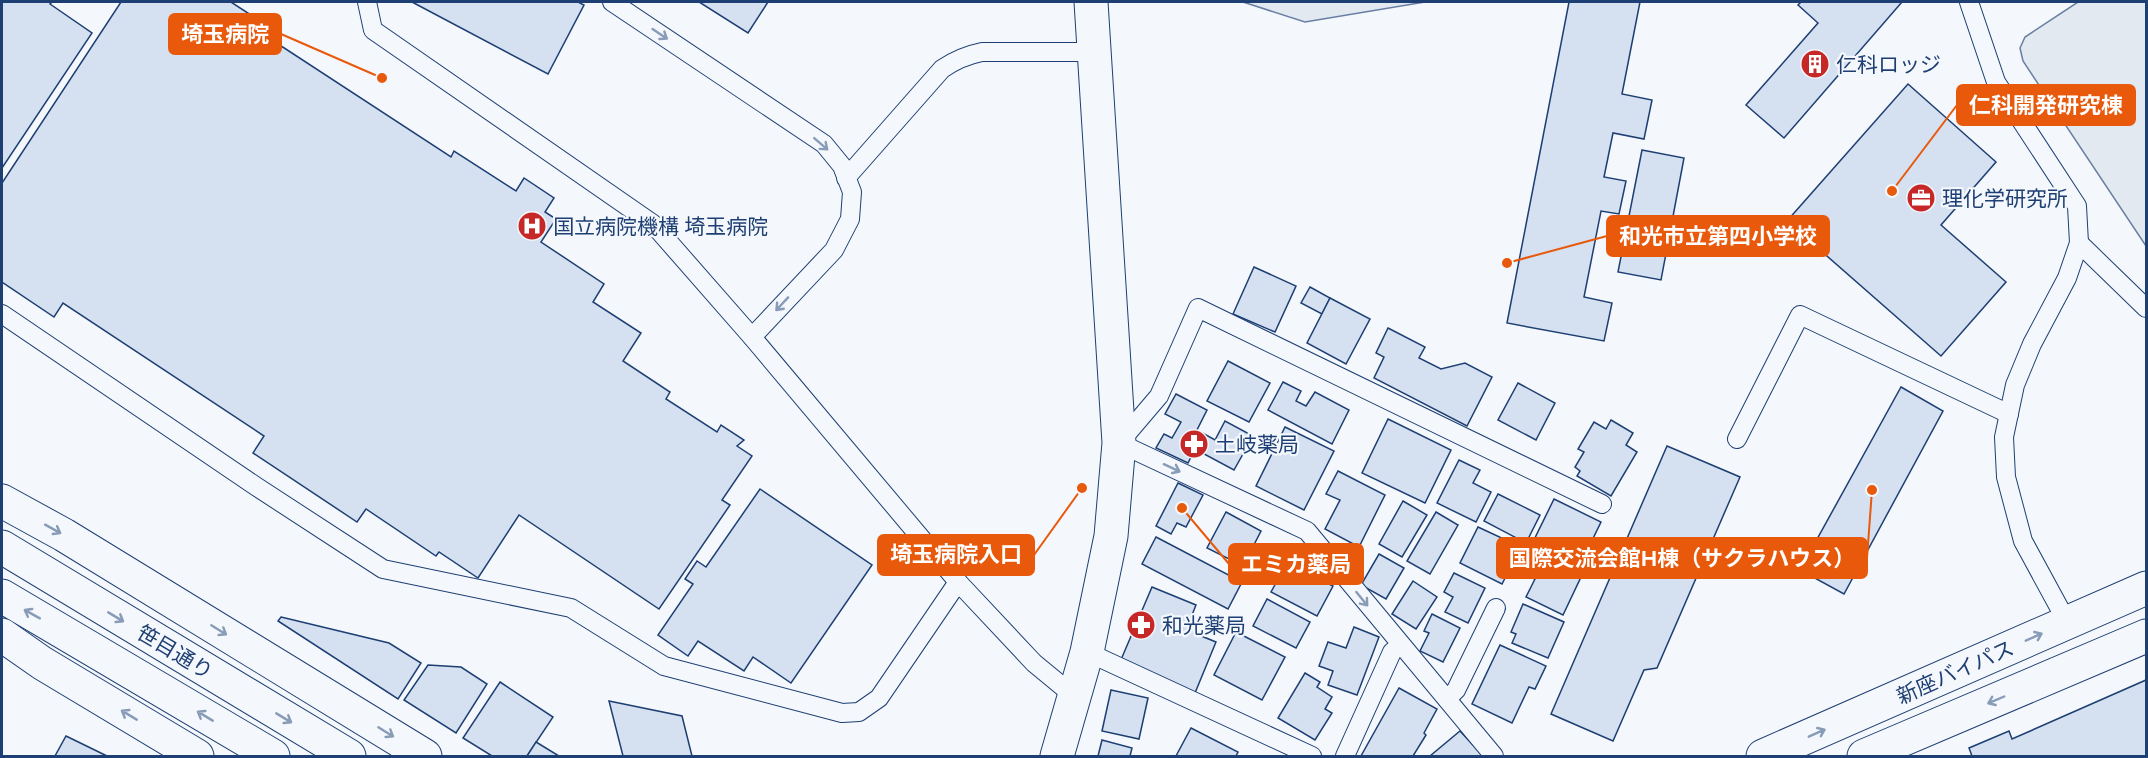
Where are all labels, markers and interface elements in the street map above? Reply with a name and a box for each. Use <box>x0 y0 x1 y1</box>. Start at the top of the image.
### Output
callout: 埼玉病院 <box>169 14 281 54</box>
text: 埼玉病院 <box>181 21 269 48</box>
one-way arrow <box>652 28 668 40</box>
building icon: 仁科ロッジ <box>1799 48 1831 80</box>
place label: 仁科ロッジ <box>1836 52 1941 77</box>
callout: 仁科開発研究棟 <box>1957 85 2135 125</box>
text: 仁科開発研究棟 <box>1969 92 2123 119</box>
one-way arrow <box>813 137 828 151</box>
office icon: 理化学研究所 <box>1905 182 1937 214</box>
place label: 理化学研究所 <box>1942 186 2068 211</box>
hospital icon: 国立病院機構 埼玉病院 <box>516 210 548 242</box>
place label: 国立病院機構 埼玉病院 <box>553 214 768 239</box>
callout: 和光市立第四小学校 <box>1607 216 1829 256</box>
text: 和光市立第四小学校 <box>1619 223 1817 250</box>
one-way arrow <box>775 297 789 312</box>
pharmacy icon: 土岐薬局 <box>1178 428 1210 460</box>
place label: 土岐薬局 <box>1215 432 1299 457</box>
one-way arrow <box>1162 462 1180 474</box>
one-way arrow <box>44 523 61 535</box>
callout: 埼玉病院入口 <box>878 535 1034 575</box>
callout: 国際交流会館H棟（サクラハウス） <box>1497 538 1867 578</box>
text: 埼玉病院入口 <box>890 541 1022 568</box>
callout: エミカ薬局 <box>1229 544 1363 584</box>
text: 国際交流会館H棟（サクラハウス） <box>1509 545 1855 572</box>
text: エミカ薬局 <box>1241 551 1351 578</box>
one-way arrow <box>1356 591 1369 607</box>
one-way arrow <box>24 608 41 620</box>
pharmacy icon: 和光薬局 <box>1125 609 1157 641</box>
one-way arrow <box>107 612 124 624</box>
place label: 和光薬局 <box>1162 613 1246 638</box>
street label: 笹目通り <box>133 620 217 684</box>
one-way arrow <box>210 625 227 637</box>
one-way arrow <box>2024 631 2042 642</box>
street label: 新座バイパス <box>1893 635 2017 709</box>
one-way arrow <box>1987 695 2006 706</box>
one-way arrow <box>121 709 138 721</box>
one-way arrow <box>197 709 214 721</box>
one-way arrow <box>275 712 292 724</box>
one-way arrow <box>377 726 394 739</box>
one-way arrow <box>1807 727 1825 738</box>

